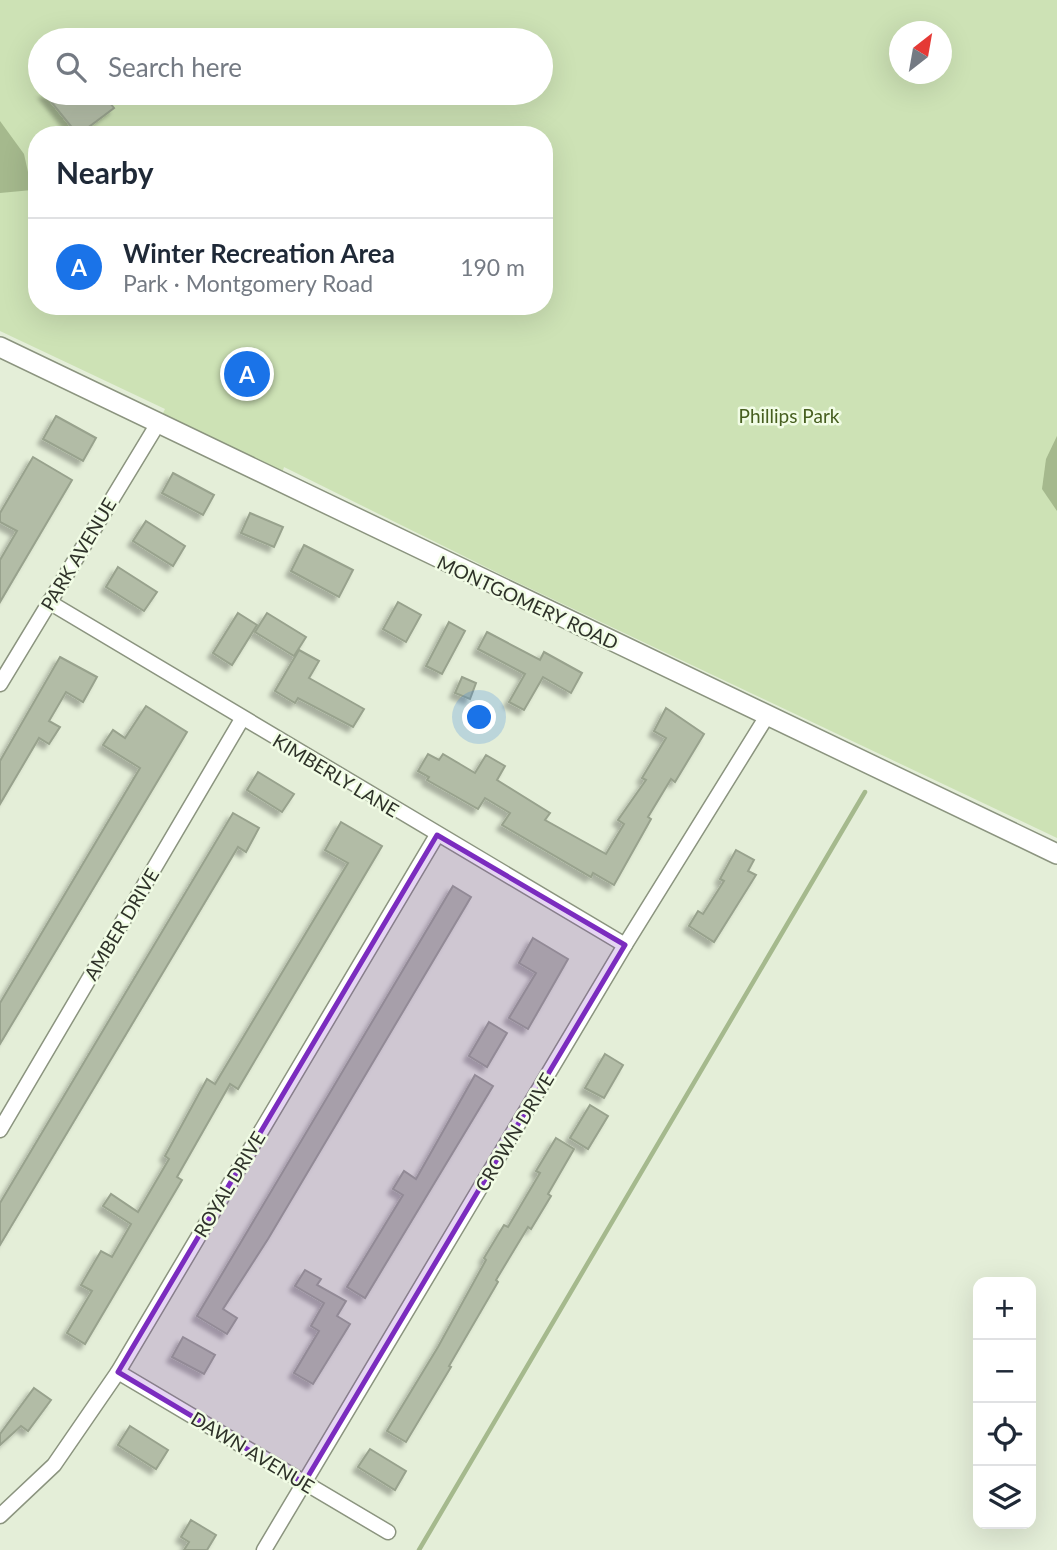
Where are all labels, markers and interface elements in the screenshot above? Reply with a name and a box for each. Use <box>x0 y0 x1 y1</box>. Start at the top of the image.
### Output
north arrow <box>889 21 952 84</box>
search box <box>28 28 553 105</box>
icon: search <box>52 48 90 86</box>
text: Search here <box>108 51 242 83</box>
text: Nearby <box>56 154 154 190</box>
text: Winter Recreation Area <box>123 237 395 269</box>
text: A <box>71 253 87 281</box>
text: 190 m <box>460 253 525 281</box>
text: Park · Montgomery Road <box>123 269 373 297</box>
pin: A <box>224 348 270 400</box>
park label: Phillips Park <box>739 404 840 427</box>
street label: PARK AVENUE <box>35 494 121 614</box>
street label: MONTGOMERY ROAD <box>434 550 622 654</box>
your location <box>462 700 496 734</box>
street label: KIMBERLY LANE <box>269 728 403 822</box>
street label: AMBER DRIVE <box>79 864 163 984</box>
street label: CROWN DRIVE <box>470 1069 558 1195</box>
street label: ROYAL DRIVE <box>188 1127 270 1241</box>
map controls <box>973 1277 1036 1529</box>
button: + <box>973 1277 1036 1340</box>
button: − <box>973 1340 1036 1403</box>
button: locate <box>973 1403 1036 1466</box>
street label: DAWN AVENUE <box>187 1406 319 1498</box>
button: layers <box>973 1466 1036 1529</box>

